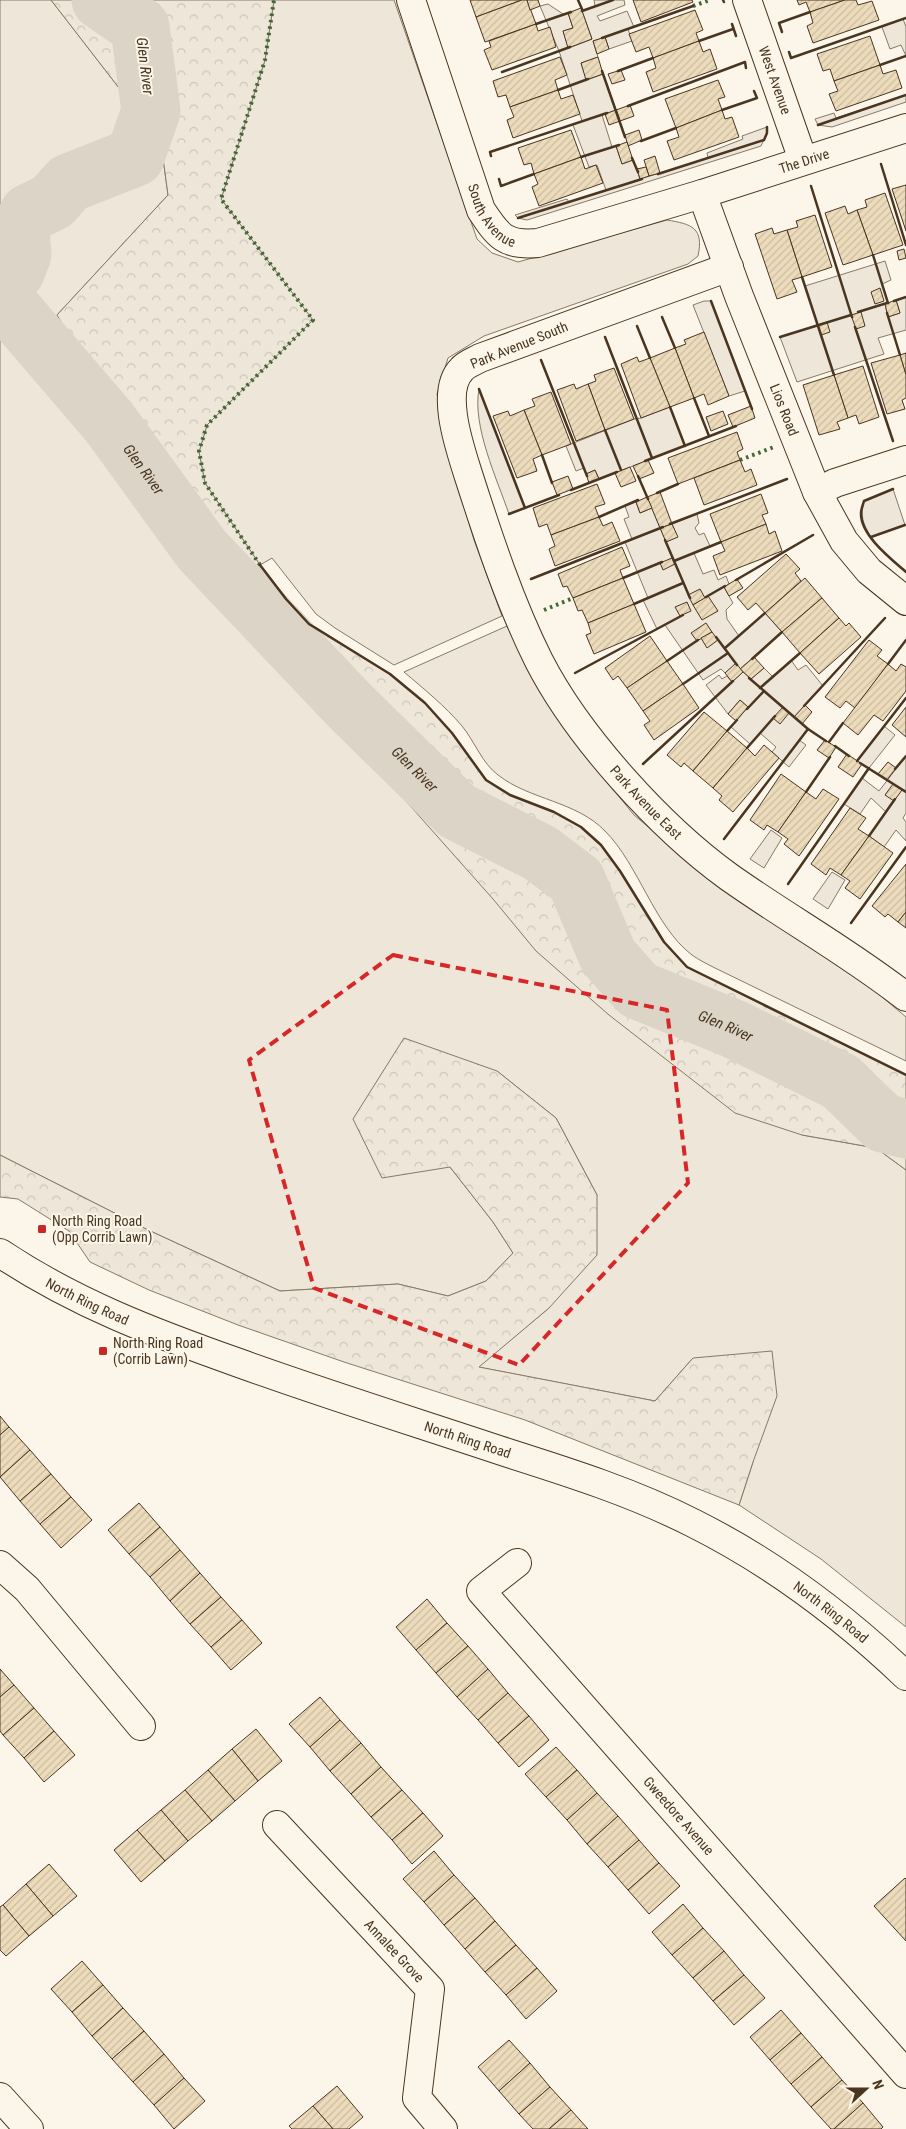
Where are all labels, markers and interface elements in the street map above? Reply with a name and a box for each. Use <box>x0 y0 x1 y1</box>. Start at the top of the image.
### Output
water label: Glen River <box>133 36 158 96</box>
street label: West Avenue <box>756 44 795 117</box>
street label: The Drive <box>777 145 832 177</box>
street label: South Avenue <box>465 182 518 250</box>
street label: Park Avenue South <box>468 318 570 372</box>
street label: Lios Road <box>767 381 802 438</box>
water label: Glen River <box>119 441 168 499</box>
water label: Glen River <box>388 743 442 796</box>
street label: Park Avenue East <box>607 762 685 842</box>
water label: Glen River <box>696 1006 756 1046</box>
place label: North Ring Road (Opp Corrib Lawn) <box>52 1213 152 1246</box>
marker: North Ring Road (Opp Corrib Lawn) <box>36 1223 48 1235</box>
street label: North Ring Road <box>43 1275 131 1328</box>
place label: North Ring Road (Corrib Lawn) <box>113 1335 203 1368</box>
marker: North Ring Road (Corrib Lawn) <box>97 1345 109 1357</box>
street label: North Ring Road <box>422 1418 513 1461</box>
street label: North Ring Road <box>791 1578 871 1646</box>
street label: Gweedore Avenue <box>640 1773 718 1858</box>
street label: Annalee Grove <box>361 1916 428 1986</box>
north arrow <box>841 2064 891 2114</box>
text: N <box>869 2077 887 2091</box>

